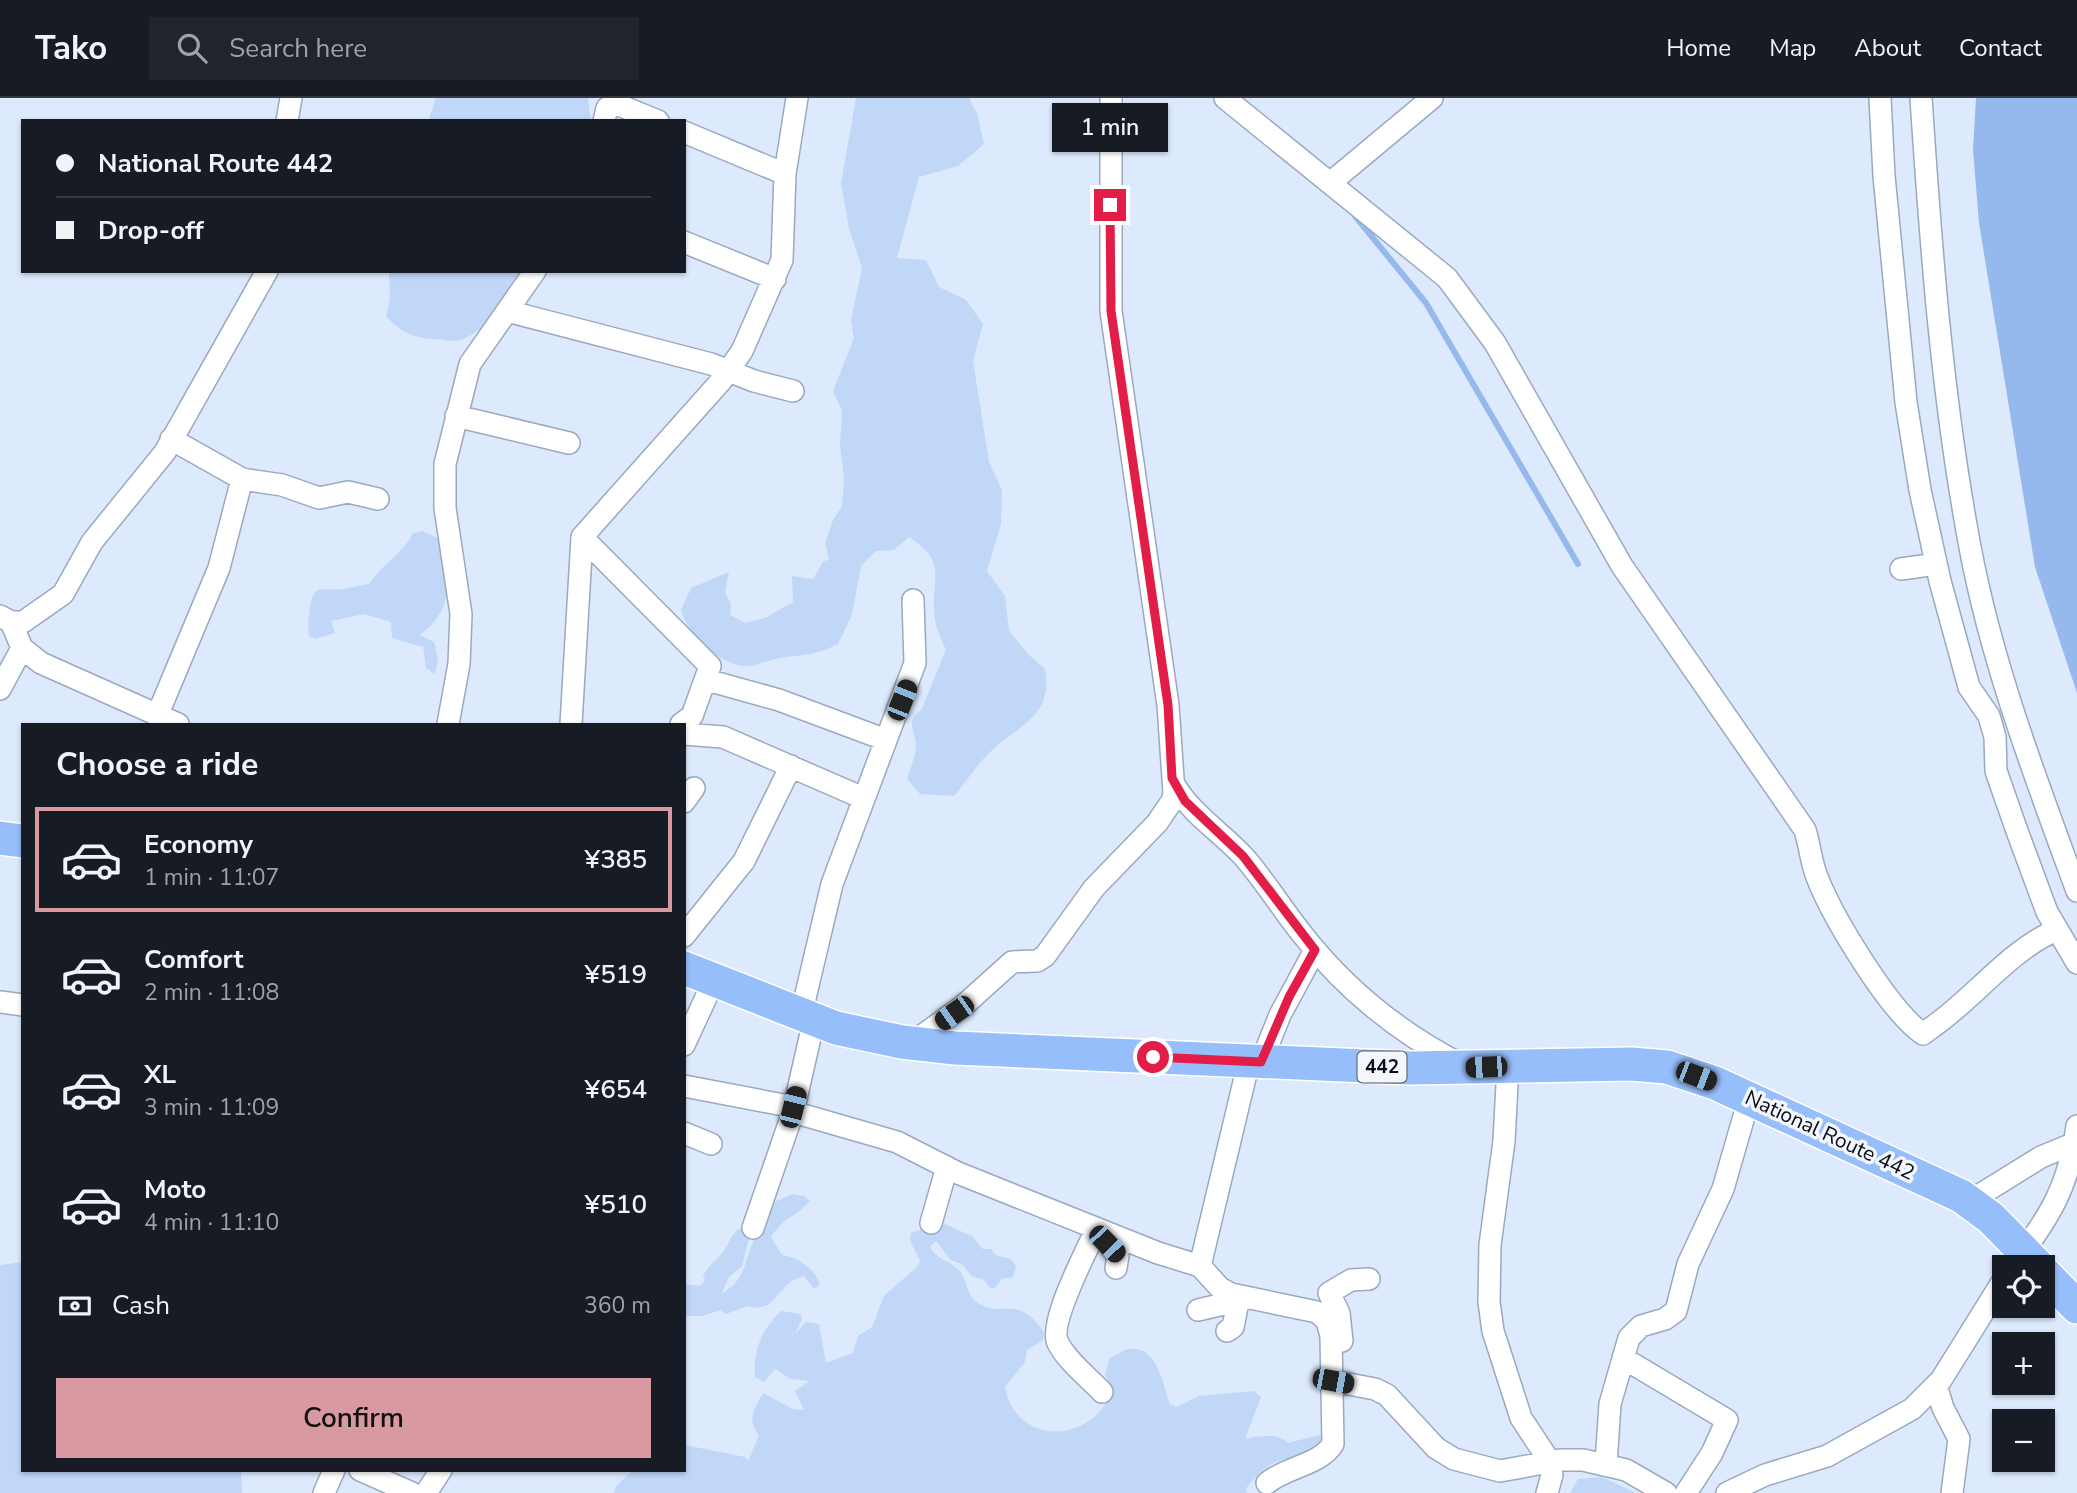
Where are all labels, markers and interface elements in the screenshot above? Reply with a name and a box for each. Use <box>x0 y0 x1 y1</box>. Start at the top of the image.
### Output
search box <box>149 17 639 80</box>
text: Tako <box>35 26 107 71</box>
icon: search <box>173 29 211 67</box>
text: Search here <box>229 31 367 66</box>
text: Home <box>1666 32 1731 64</box>
text: Map <box>1769 32 1816 64</box>
text: About <box>1854 32 1921 64</box>
text: Contact <box>1959 32 2042 64</box>
callout: 1 min <box>1052 104 1168 153</box>
text: 1 min <box>1081 112 1139 143</box>
text: National Route 442 <box>98 146 333 181</box>
route end <box>1094 189 1126 221</box>
text: Drop-off <box>98 213 204 248</box>
car <box>885 677 920 723</box>
text: Choose a ride <box>56 743 258 786</box>
text: Economy <box>144 827 253 862</box>
icon: car <box>60 828 123 891</box>
text: ¥385 <box>585 842 647 877</box>
text: 1 min · 11:07 <box>144 862 279 893</box>
text: Comfort <box>144 942 244 977</box>
icon: car <box>60 943 123 1006</box>
text: ¥519 <box>585 957 647 992</box>
text: 2 min · 11:08 <box>144 977 279 1008</box>
car <box>931 992 978 1034</box>
route start <box>1137 1041 1169 1073</box>
road number: 442 <box>1358 1051 1406 1082</box>
car <box>1465 1056 1508 1078</box>
text: XL <box>144 1057 176 1092</box>
icon: car <box>60 1058 123 1121</box>
car <box>1673 1059 1720 1093</box>
text: ¥654 <box>585 1072 647 1107</box>
street label: National Route 442 <box>1741 1083 1919 1187</box>
car <box>778 1084 809 1130</box>
text: 3 min · 11:09 <box>144 1092 279 1123</box>
text: Moto <box>144 1172 206 1207</box>
icon: car <box>60 1173 123 1236</box>
text: ¥510 <box>585 1187 647 1222</box>
text: 4 min · 11:10 <box>144 1207 279 1238</box>
car <box>1085 1222 1130 1266</box>
map controls <box>1992 1255 2055 1472</box>
button: locate <box>1992 1255 2055 1318</box>
icon: cash <box>56 1287 94 1325</box>
text: Cash <box>112 1288 170 1323</box>
text: 360 m <box>584 1290 651 1321</box>
button: + <box>1992 1332 2055 1395</box>
car <box>1311 1367 1356 1395</box>
button: Confirm <box>56 1378 651 1458</box>
button: − <box>1992 1409 2055 1472</box>

